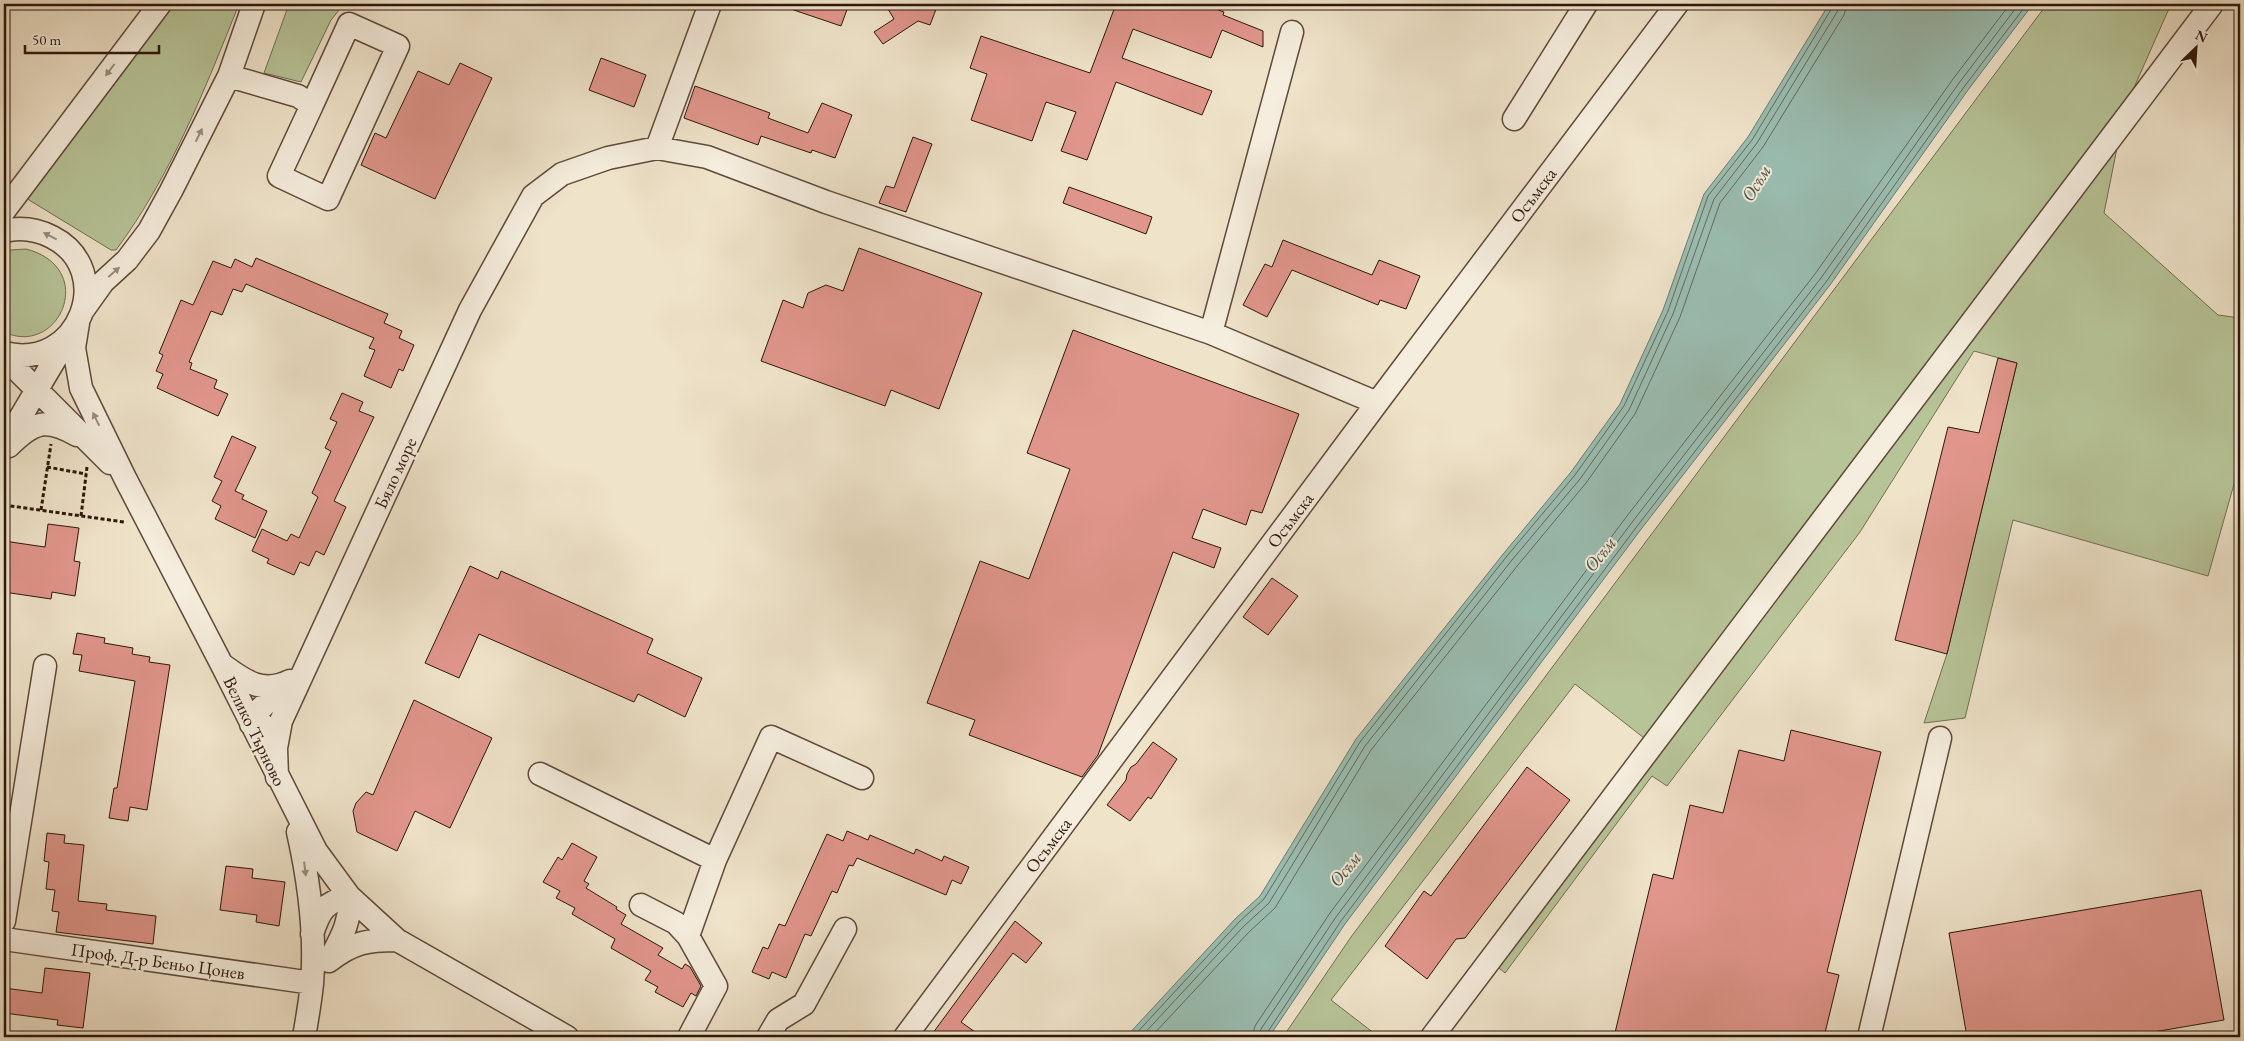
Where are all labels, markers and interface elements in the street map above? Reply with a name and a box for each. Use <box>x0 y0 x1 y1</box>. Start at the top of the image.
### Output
scale bar <box>25 22 159 54</box>
north arrow <box>2172 22 2222 72</box>
text: N <box>2193 26 2211 47</box>
text: 50 m <box>32 30 61 49</box>
one-way arrow <box>104 63 115 76</box>
one-way arrow <box>195 128 203 143</box>
water label: Осъм <box>1735 160 1777 206</box>
street label: Осъмска <box>1505 162 1562 227</box>
one-way arrow <box>43 232 57 240</box>
one-way arrow <box>107 266 119 278</box>
one-way arrow <box>91 412 99 426</box>
street label: Бяло море <box>368 434 422 512</box>
street label: Осъмска <box>1262 487 1319 552</box>
water label: Осъм <box>1578 531 1622 577</box>
street label: Велико Търново <box>219 672 292 790</box>
street label: Осъмска <box>1020 812 1077 877</box>
water label: Осъм <box>1323 846 1367 892</box>
one-way arrow <box>301 862 309 878</box>
street label: Проф. Д-р Беньо Цонев <box>70 937 247 985</box>

